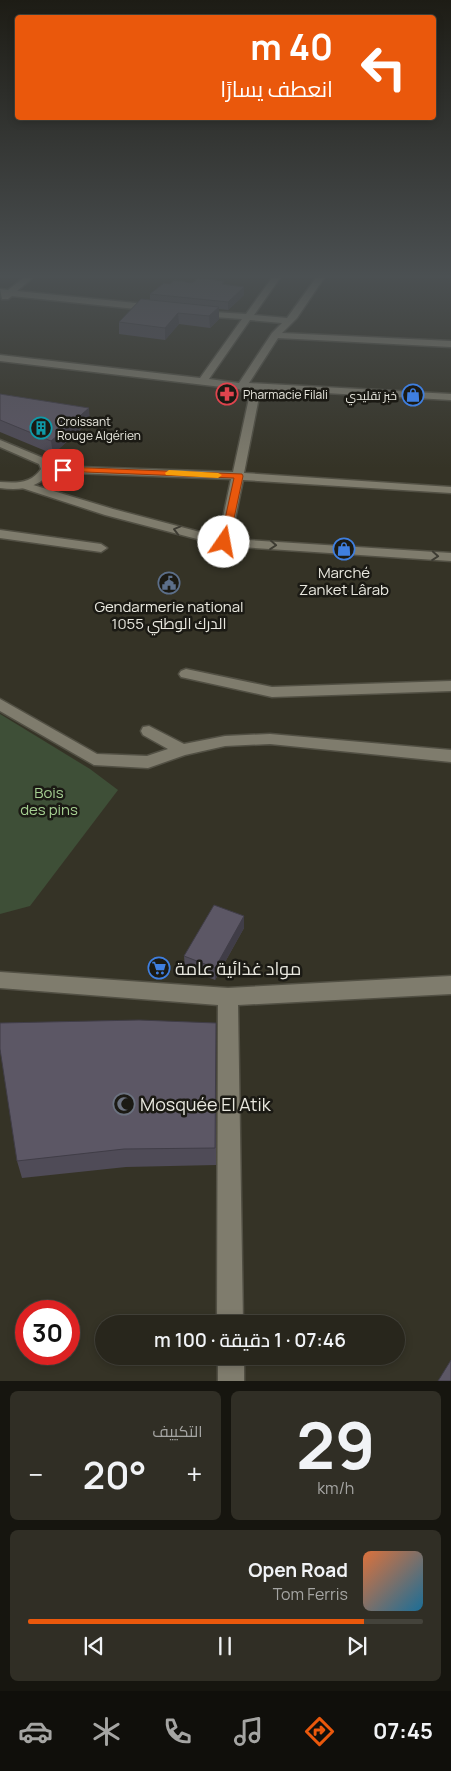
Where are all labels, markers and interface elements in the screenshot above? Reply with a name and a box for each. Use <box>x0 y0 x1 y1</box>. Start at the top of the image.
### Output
text: 40 m <box>250 23 333 71</box>
icon: left <box>351 35 416 100</box>
text: انعطف يسارًا <box>220 74 333 104</box>
pharmacy icon: Pharmacie Filali <box>215 382 239 406</box>
shop icon: خبز تقليدي <box>401 383 425 407</box>
place label: Pharmacie Filali <box>243 386 328 403</box>
place label: خبز تقليدي <box>346 387 397 406</box>
place label: Croissant Rouge Algérien <box>57 413 141 444</box>
building icon: Croissant Rouge Algérien <box>29 416 53 440</box>
pin <box>42 449 84 491</box>
icon: arrive <box>49 456 77 484</box>
position arrow <box>197 515 249 567</box>
one-way arrow <box>174 525 182 535</box>
shop icon: Marché Zanket Lârab <box>332 537 356 561</box>
one-way arrow <box>269 540 277 551</box>
one-way arrow <box>431 550 439 561</box>
place label: Marché Zanket Lârab <box>299 562 389 600</box>
public building icon: Gendarmerie national 1055 الدرك الوطني <box>157 571 181 595</box>
place label: Gendarmerie national 1055 الدرك الوطني <box>94 596 244 636</box>
park label: Bois des pins <box>20 782 78 820</box>
supermarket icon: مواد غذائية عامة <box>147 956 171 980</box>
place label: مواد غذائية عامة <box>175 956 301 980</box>
mosque icon: Mosquée El Atik <box>112 1092 136 1116</box>
place label: Mosquée El Atik <box>140 1092 272 1116</box>
speed limit sign: 30 <box>15 1300 80 1365</box>
text: 07:46 · 1 دقيقة · 100 m <box>154 1327 346 1353</box>
text: 29 <box>296 1400 375 1489</box>
text: التكييف <box>152 1420 203 1442</box>
text: 20° <box>83 1448 147 1500</box>
text: − <box>28 1455 43 1493</box>
text: + <box>186 1455 203 1493</box>
text: km/h <box>317 1477 354 1499</box>
text: Open Road <box>248 1557 348 1583</box>
text: Tom Ferris <box>273 1583 348 1605</box>
icon: previous <box>80 1632 108 1660</box>
icon: pause <box>211 1632 239 1660</box>
icon: next <box>343 1632 371 1660</box>
icon: car <box>18 1714 53 1749</box>
icon: climate <box>89 1714 124 1749</box>
icon: phone <box>160 1714 195 1749</box>
icon: music <box>231 1714 266 1749</box>
icon: directions <box>302 1714 337 1749</box>
text: 07:45 <box>373 1716 433 1746</box>

